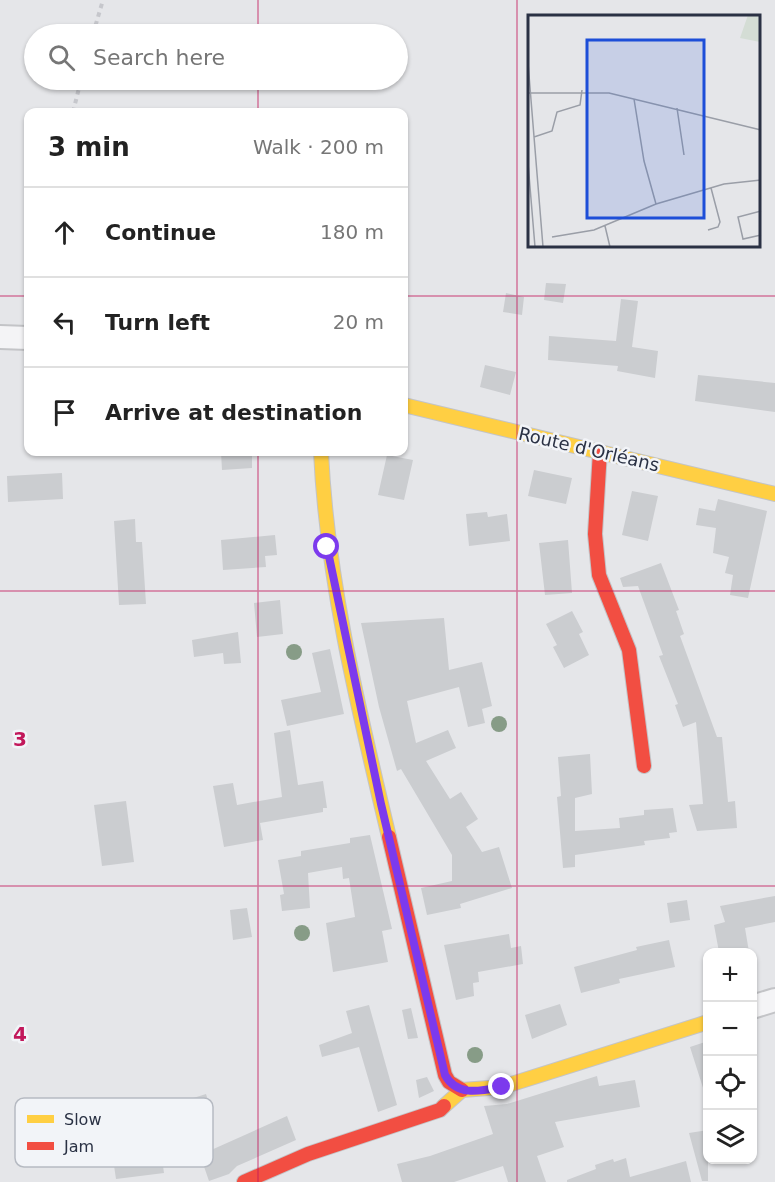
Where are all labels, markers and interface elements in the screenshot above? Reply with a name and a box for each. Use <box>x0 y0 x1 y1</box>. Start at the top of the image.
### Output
inset map <box>528 15 760 248</box>
search box <box>24 24 408 90</box>
icon: search <box>45 41 78 74</box>
text: Search here <box>93 45 225 70</box>
text: 3 min <box>48 132 130 162</box>
text: Walk · 200 m <box>253 135 384 159</box>
icon: ahead <box>48 216 81 249</box>
text: Continue <box>105 220 216 245</box>
text: 180 m <box>320 220 384 244</box>
icon: left <box>48 306 81 339</box>
text: Turn left <box>105 310 210 335</box>
text: 20 m <box>333 310 384 334</box>
icon: arrive <box>48 396 81 429</box>
text: Arrive at destination <box>105 400 362 425</box>
street label: Route d'Orléans <box>517 423 661 475</box>
route start <box>313 533 339 559</box>
text: 3 <box>13 727 27 751</box>
map controls <box>703 948 757 1164</box>
button: + <box>703 948 757 1002</box>
button: − <box>703 1002 757 1056</box>
text: 4 <box>13 1022 27 1046</box>
button: locate <box>703 1056 757 1110</box>
route end <box>488 1073 514 1099</box>
legend <box>15 1098 213 1167</box>
text: Slow <box>64 1110 101 1129</box>
button: layers <box>703 1110 757 1164</box>
text: Jam <box>63 1137 94 1156</box>

